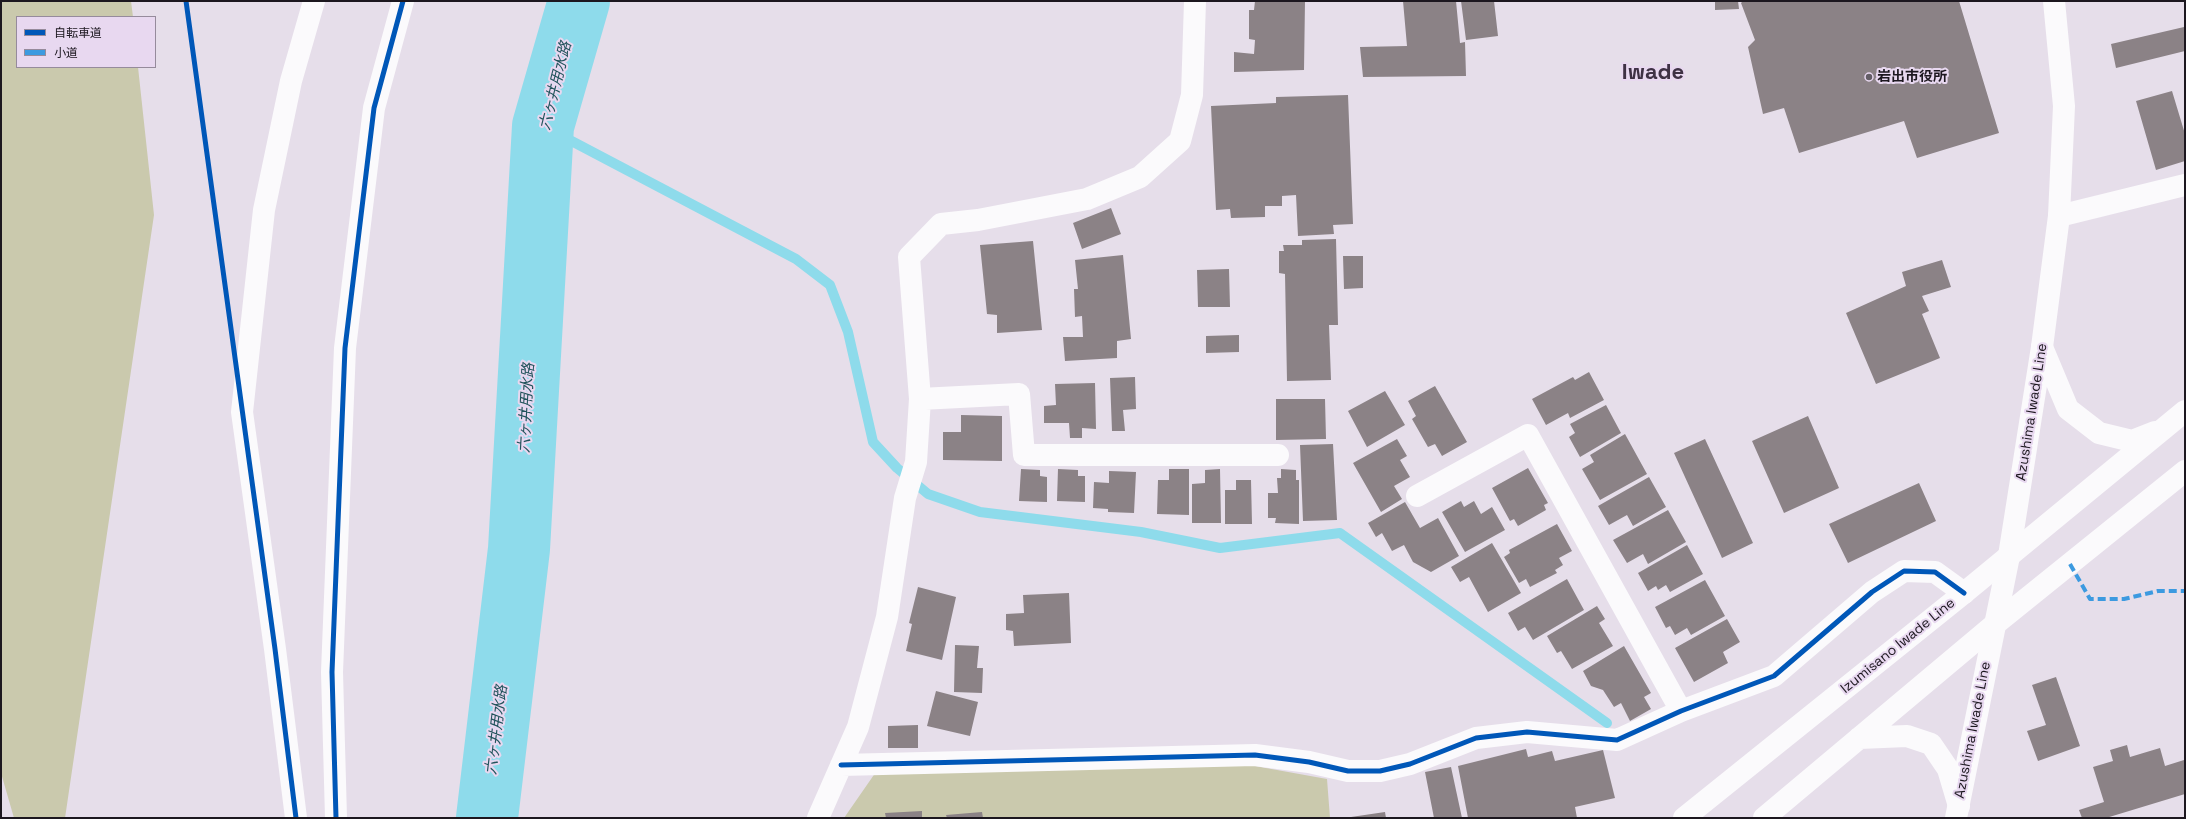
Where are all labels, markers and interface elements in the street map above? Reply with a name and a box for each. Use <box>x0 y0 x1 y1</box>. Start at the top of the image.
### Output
legend <box>16 16 156 68</box>
text: 自転車道 <box>54 25 102 41</box>
water label: 六ヶ井用水路 <box>536 40 576 132</box>
text: 小道 <box>54 45 78 61</box>
district label: Iwade <box>1622 60 1684 86</box>
place label: 岩出市役所 <box>1877 69 1947 85</box>
marker: 岩出市役所 <box>1864 72 1874 82</box>
street label: Azushima Iwade Line <box>2013 342 2051 482</box>
water label: 六ヶ井用水路 <box>516 363 538 453</box>
street label: Izumisano Iwade Line <box>1837 595 1959 697</box>
street label: Azushima Iwade Line <box>1951 660 1995 800</box>
water label: 六ヶ井用水路 <box>483 684 511 776</box>

